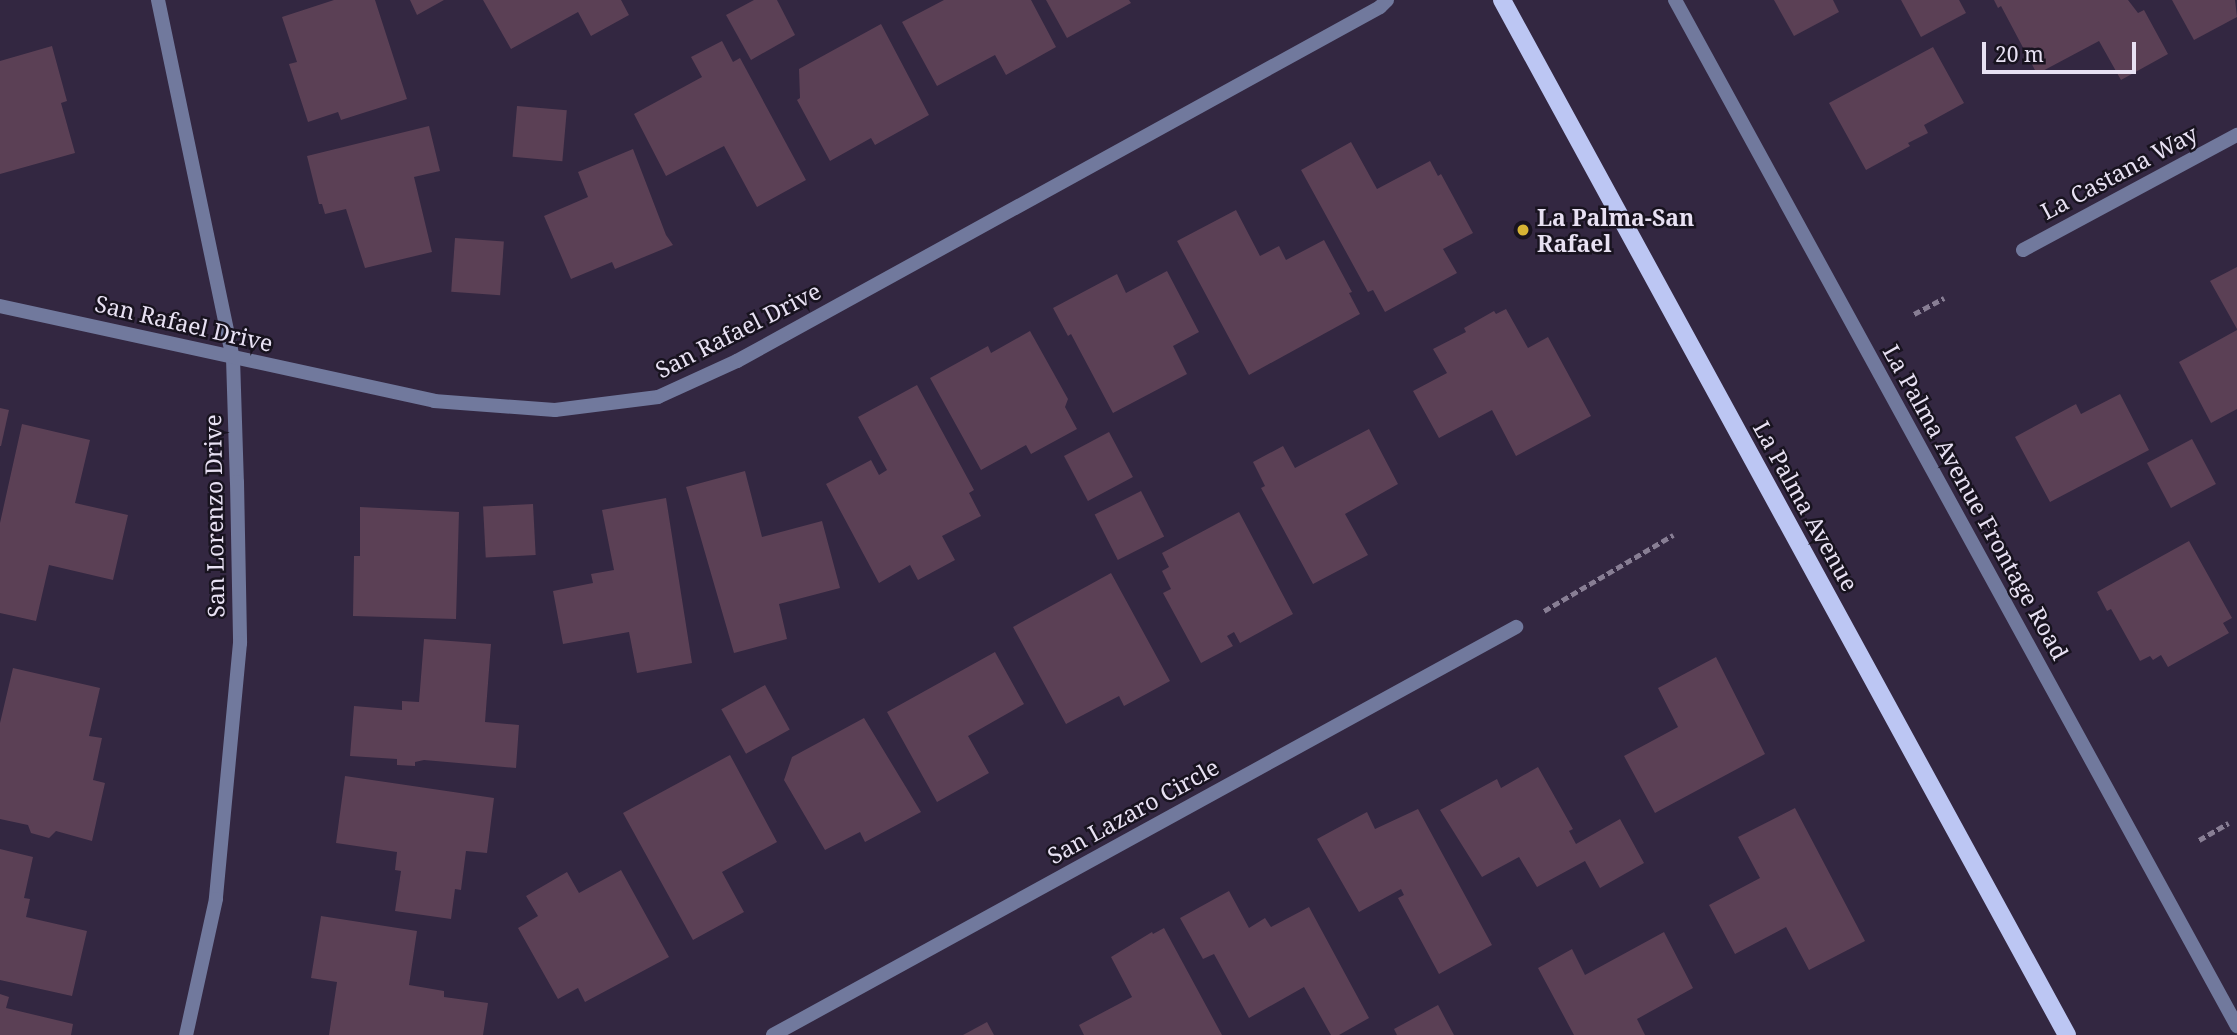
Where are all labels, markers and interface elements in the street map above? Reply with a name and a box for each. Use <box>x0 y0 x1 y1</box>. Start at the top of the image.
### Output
scale bar <box>1985 28 2139 72</box>
text: 20 m <box>1995 40 2044 68</box>
street label: La Castana Way <box>2036 119 2202 225</box>
place label: La Palma-San Rafael <box>1537 203 1694 257</box>
marker: La Palma-San Rafael <box>1515 222 1531 238</box>
street label: San Rafael Drive <box>651 276 825 384</box>
street label: San Rafael Drive <box>92 289 276 357</box>
street label: La Palma Avenue Frontage Road <box>1878 340 2074 664</box>
street label: San Lorenzo Drive <box>198 414 230 618</box>
street label: La Palma Avenue <box>1748 416 1864 596</box>
street label: San Lazaro Circle <box>1043 753 1223 869</box>

